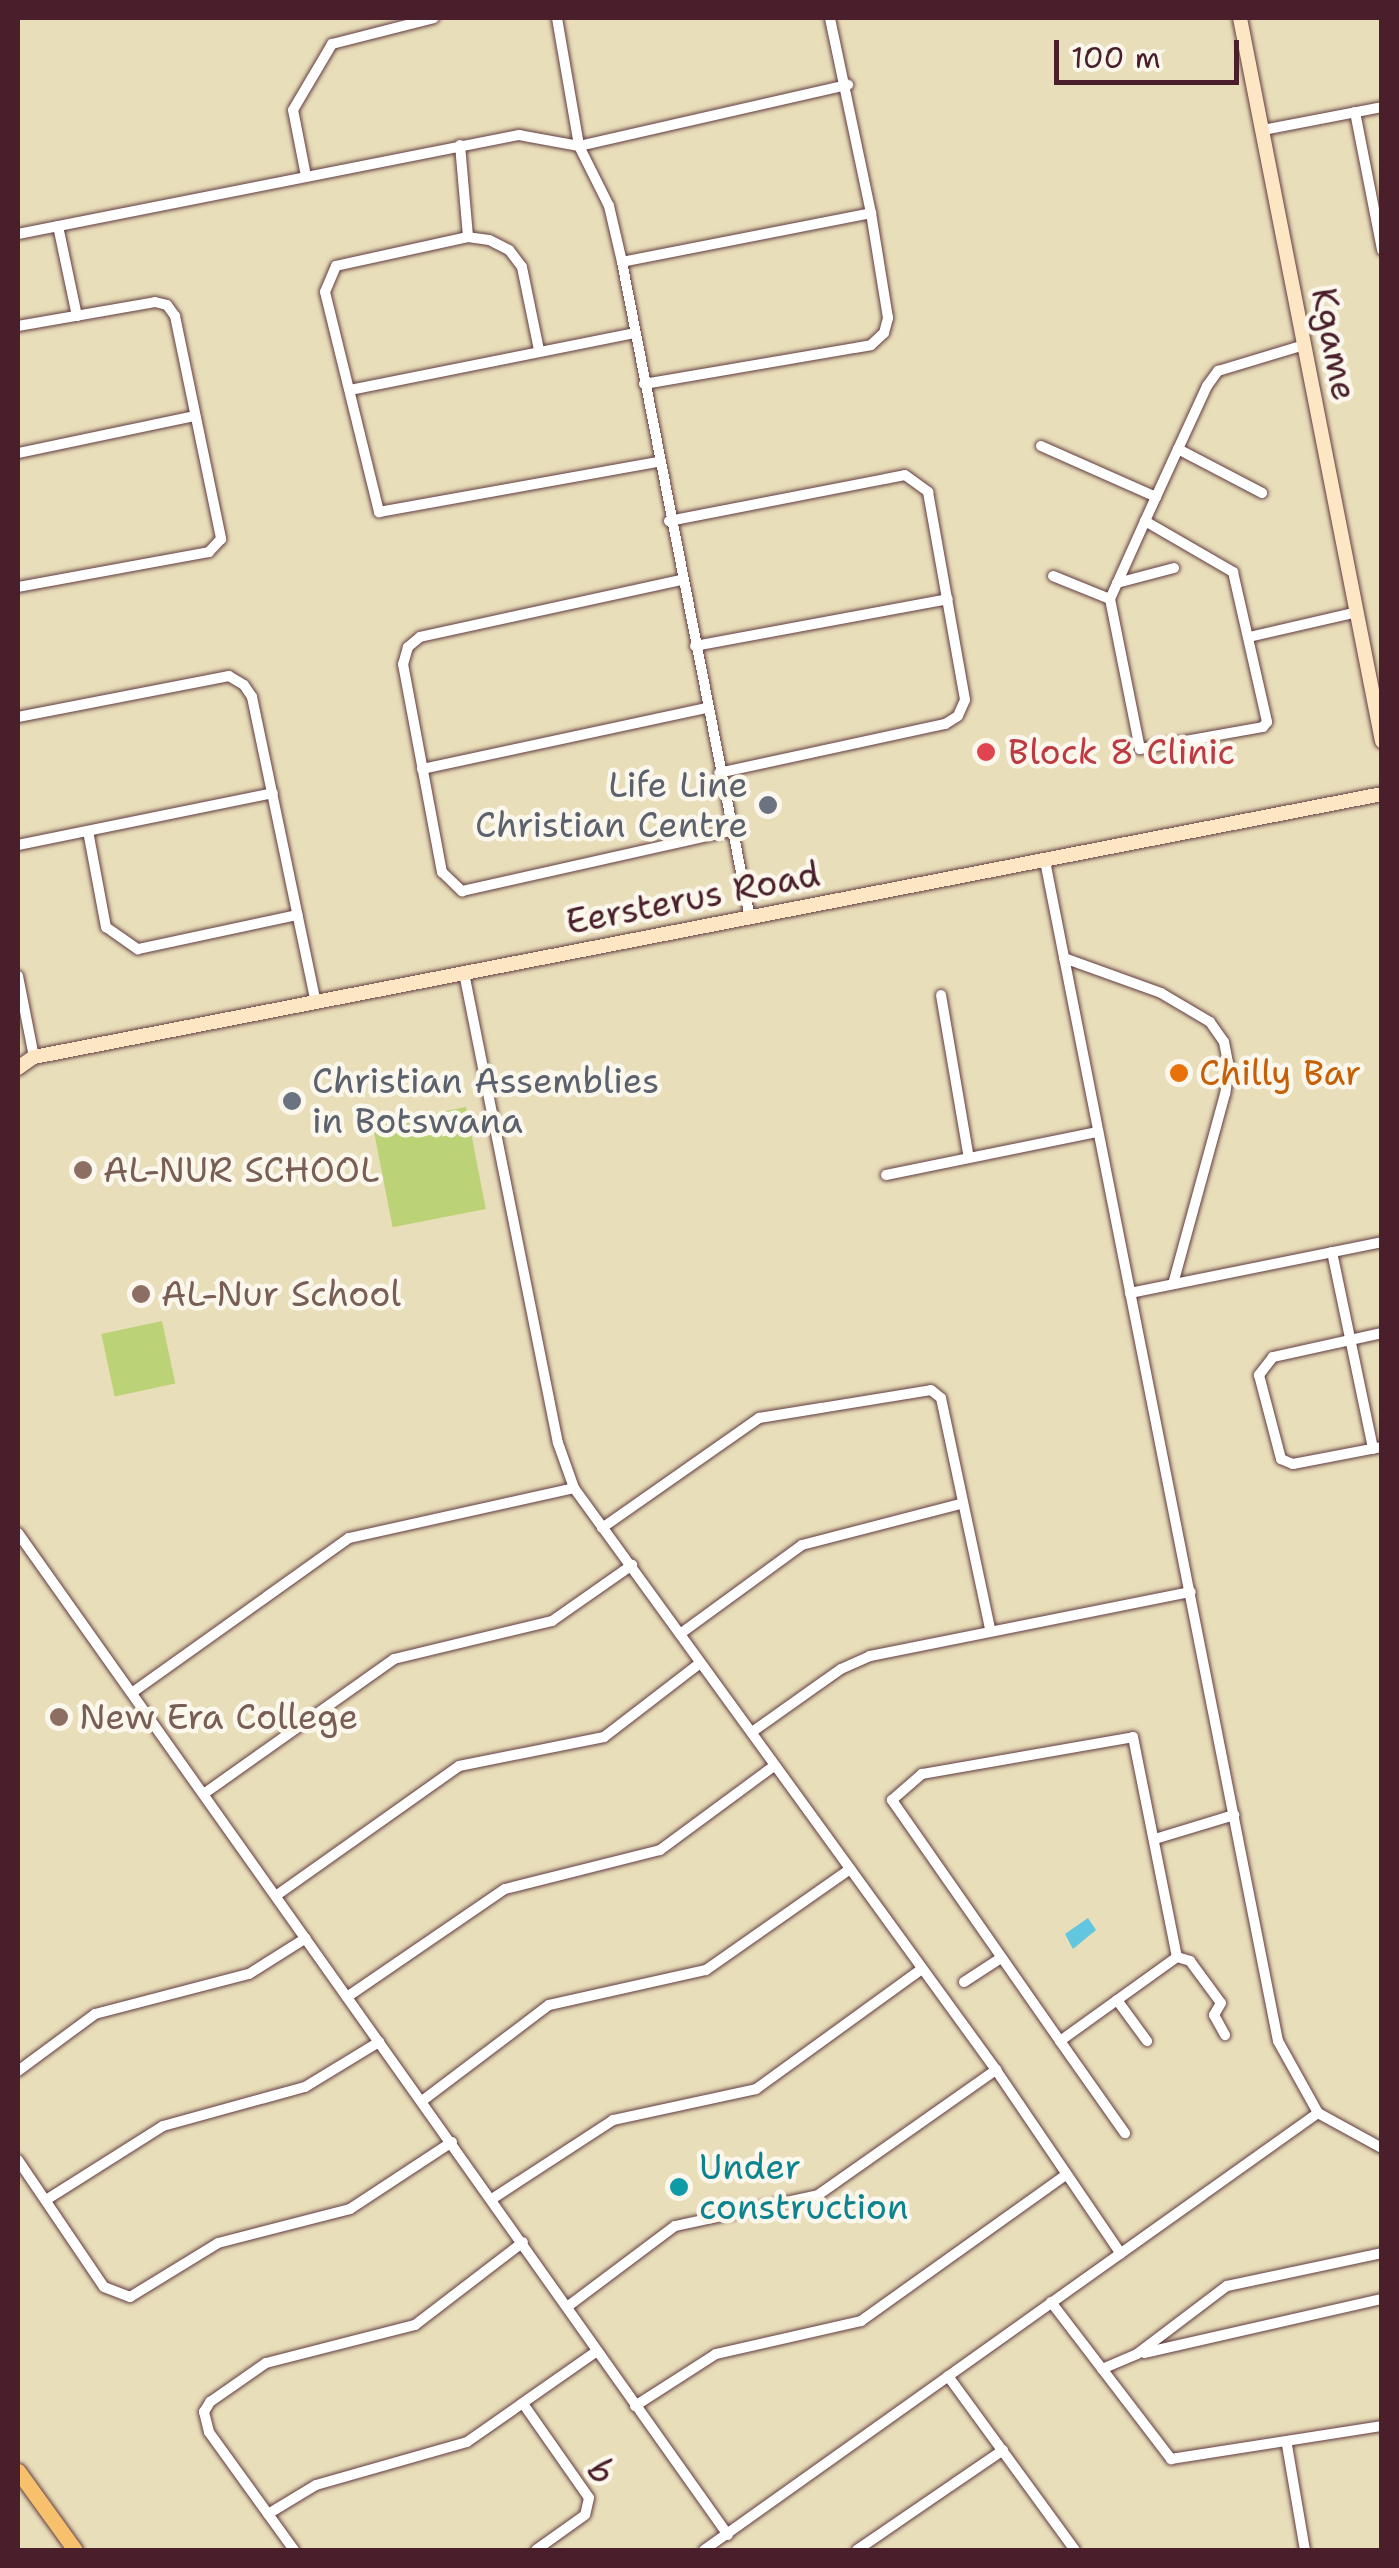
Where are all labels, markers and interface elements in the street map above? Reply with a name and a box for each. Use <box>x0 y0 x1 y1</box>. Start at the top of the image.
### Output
scale bar <box>1059 20 1244 82</box>
text: 100 m <box>1071 37 1161 78</box>
street label: Kgame <box>1303 284 1365 404</box>
place label: Block 8 Clinic <box>1008 731 1235 773</box>
marker: Block 8 Clinic <box>973 739 999 765</box>
place label: Life Line Christian Centre <box>475 764 748 846</box>
marker: Life Line Christian Centre <box>757 794 779 816</box>
street label: Eersterus Road <box>562 853 824 943</box>
place label: Chilly Bar <box>1199 1052 1361 1094</box>
place label: Christian Assemblies in Botswana <box>312 1060 659 1142</box>
marker: Chilly Bar <box>1168 1062 1190 1084</box>
marker: Christian Assemblies in Botswana <box>281 1090 303 1112</box>
place label: AL-NUR SCHOOL <box>103 1149 380 1191</box>
marker: AL-NUR SCHOOL <box>72 1159 94 1181</box>
place label: AL-Nur School <box>161 1273 401 1315</box>
marker: AL-Nur School <box>130 1283 152 1305</box>
place label: New Era College <box>79 1696 358 1738</box>
marker: New Era College <box>48 1706 70 1728</box>
place label: Under construction <box>699 2146 908 2228</box>
marker: Under construction <box>668 2176 690 2198</box>
street label: b <box>578 2453 624 2491</box>

